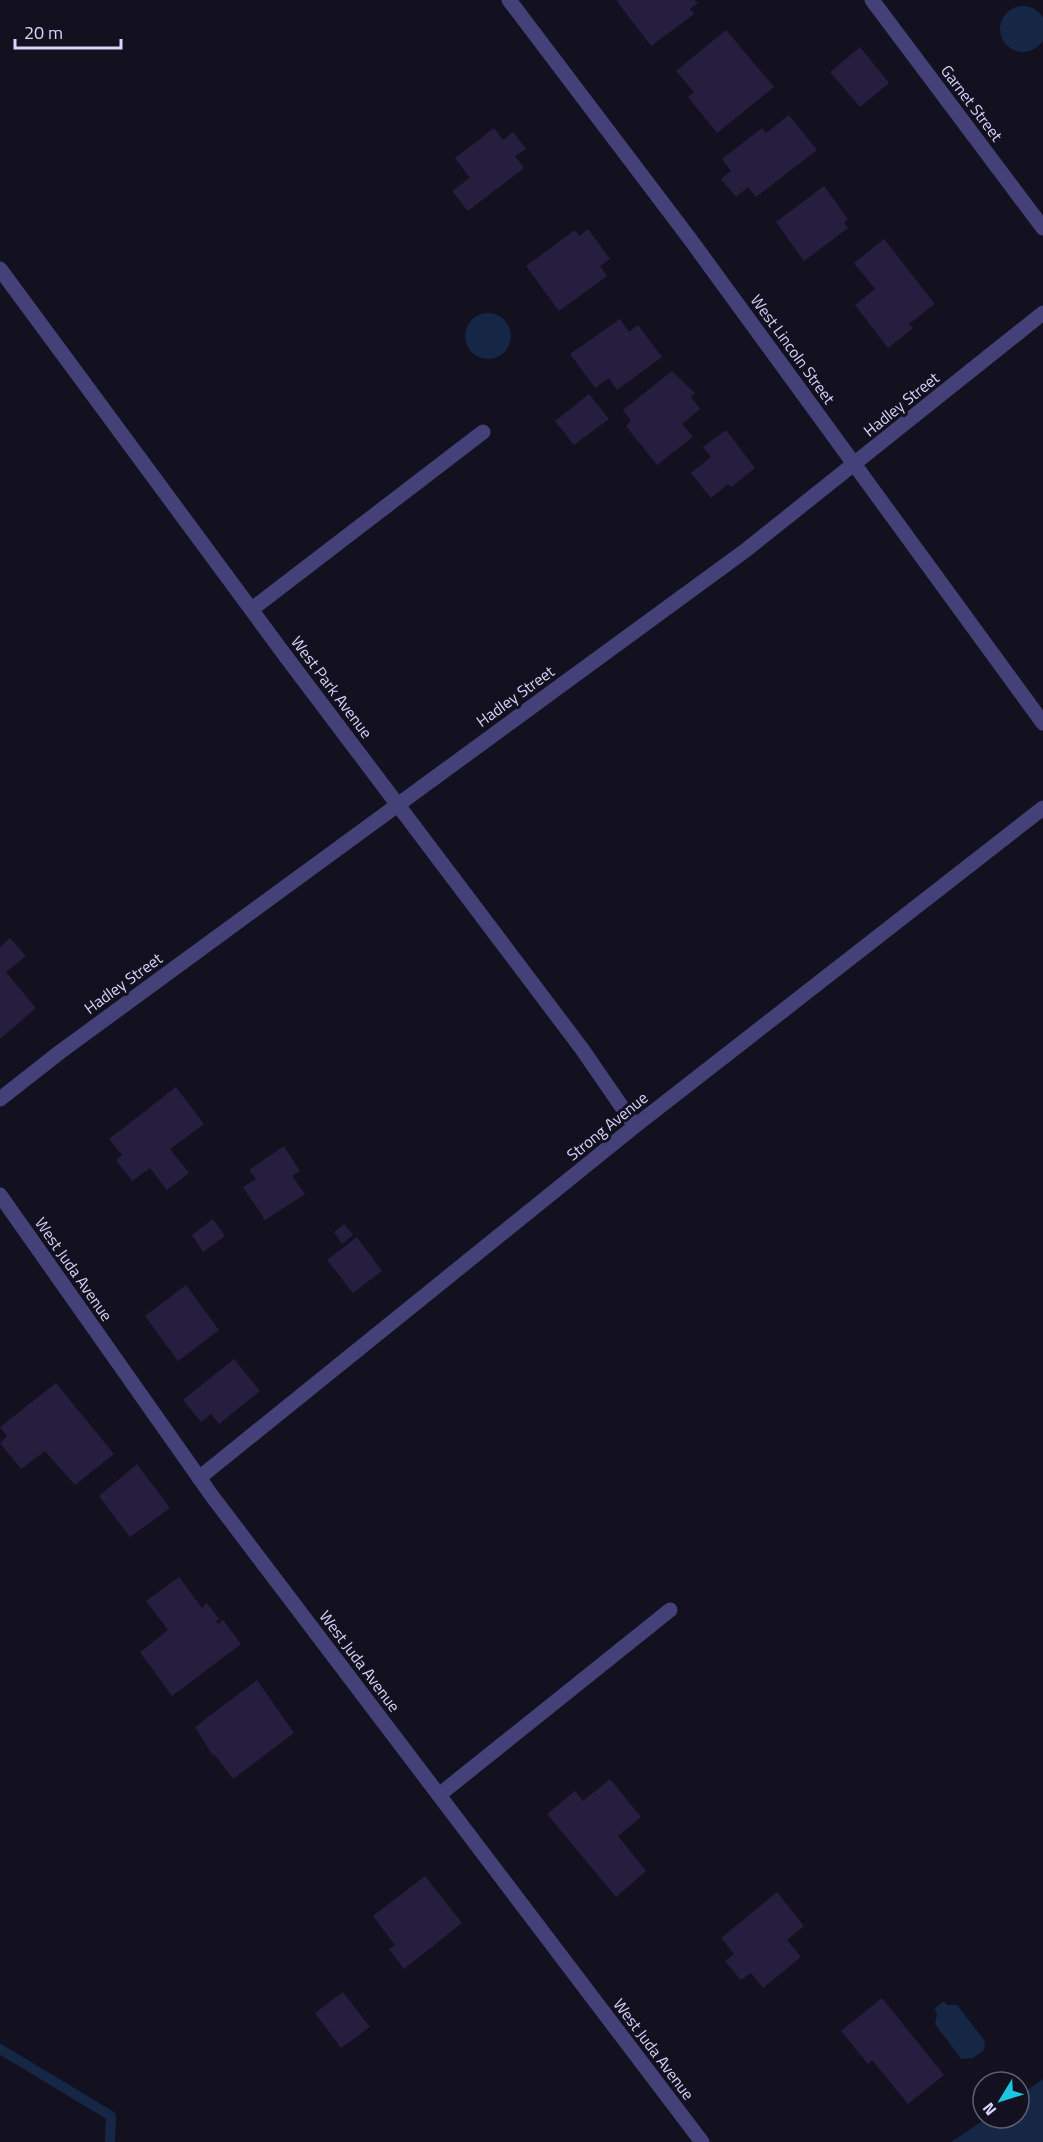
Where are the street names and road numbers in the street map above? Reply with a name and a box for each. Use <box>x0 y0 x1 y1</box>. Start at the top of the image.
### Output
street label: Garnet Street <box>935 60 1009 147</box>
street label: West Lincoln Street <box>745 289 841 409</box>
street label: Hadley Street <box>858 366 944 442</box>
street label: West Park Avenue <box>285 631 379 743</box>
street label: Hadley Street <box>471 659 559 733</box>
street label: Hadley Street <box>79 946 167 1020</box>
street label: Strong Avenue <box>561 1086 653 1166</box>
street label: West Juda Avenue <box>29 1212 119 1326</box>
street label: West Juda Avenue <box>314 1605 406 1717</box>
street label: West Juda Avenue <box>608 1993 700 2105</box>

